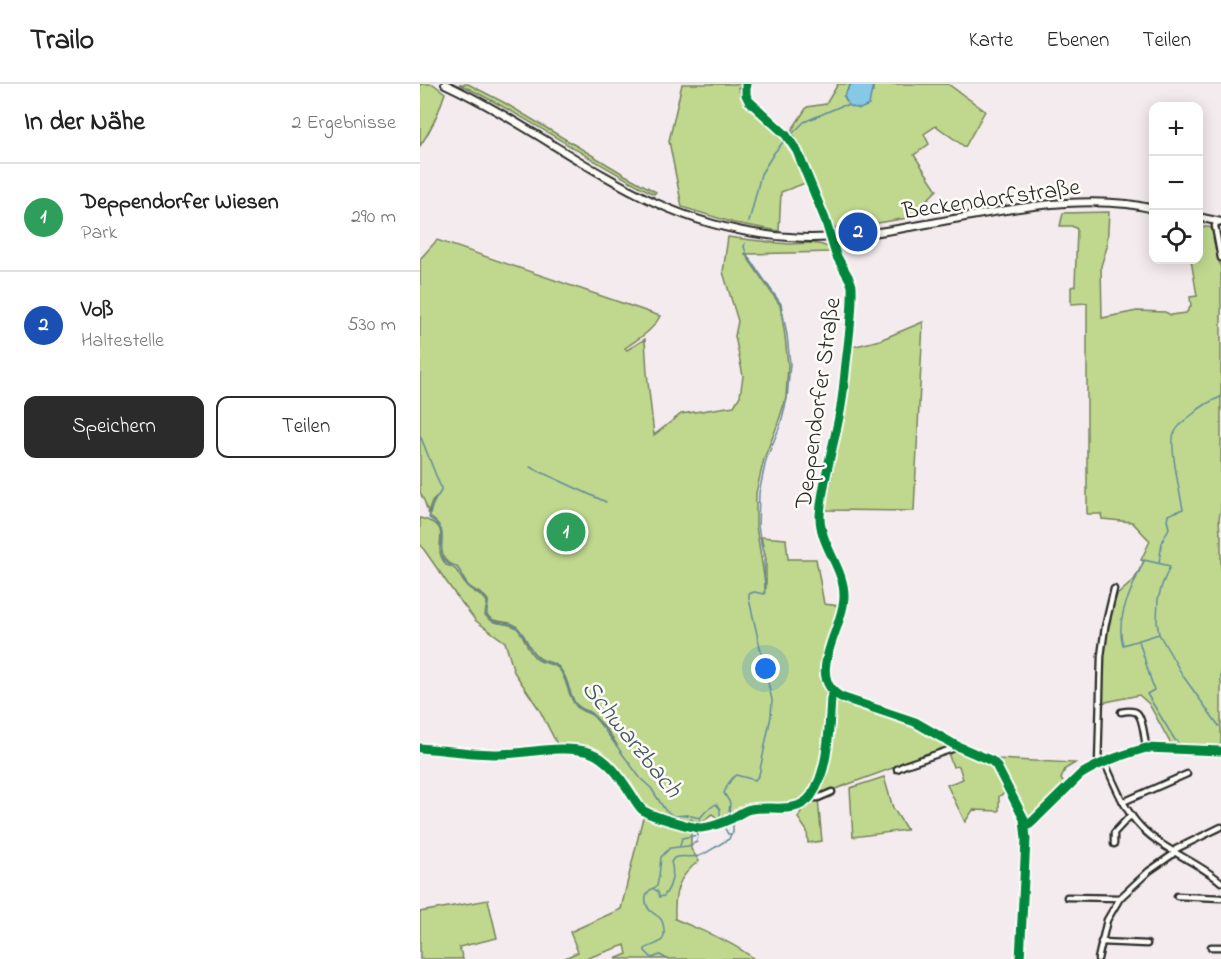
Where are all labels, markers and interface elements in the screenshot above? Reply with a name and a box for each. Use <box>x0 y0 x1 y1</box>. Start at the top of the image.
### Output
text: Trailo <box>30 21 94 62</box>
text: Karte <box>969 26 1013 56</box>
text: Ebenen <box>1046 26 1109 56</box>
text: Teilen <box>1142 26 1191 56</box>
map controls <box>1149 102 1203 264</box>
button: + <box>1149 102 1203 156</box>
text: In der Nähe <box>24 104 145 142</box>
text: 2 Ergebnisse <box>291 109 396 138</box>
button: − <box>1149 156 1203 210</box>
street label: Beckendorfstraße <box>899 171 1083 230</box>
text: Deppendorfer Wiesen <box>81 187 279 219</box>
text: 1 <box>40 203 47 232</box>
text: 290 m <box>351 203 396 232</box>
pin: 2 <box>838 210 878 254</box>
button: locate <box>1149 210 1203 264</box>
text: Park <box>81 219 117 248</box>
text: Voß <box>81 295 114 327</box>
street label: Deppendorfer Straße <box>787 295 852 512</box>
text: 2 <box>39 311 48 340</box>
text: 530 m <box>347 311 396 340</box>
text: Haltestelle <box>81 327 164 356</box>
button: Speichern <box>24 396 204 458</box>
button: Teilen <box>216 396 396 458</box>
pin: 1 <box>546 510 586 554</box>
your location <box>751 654 780 683</box>
water label: Schwarzbach <box>571 673 691 808</box>

